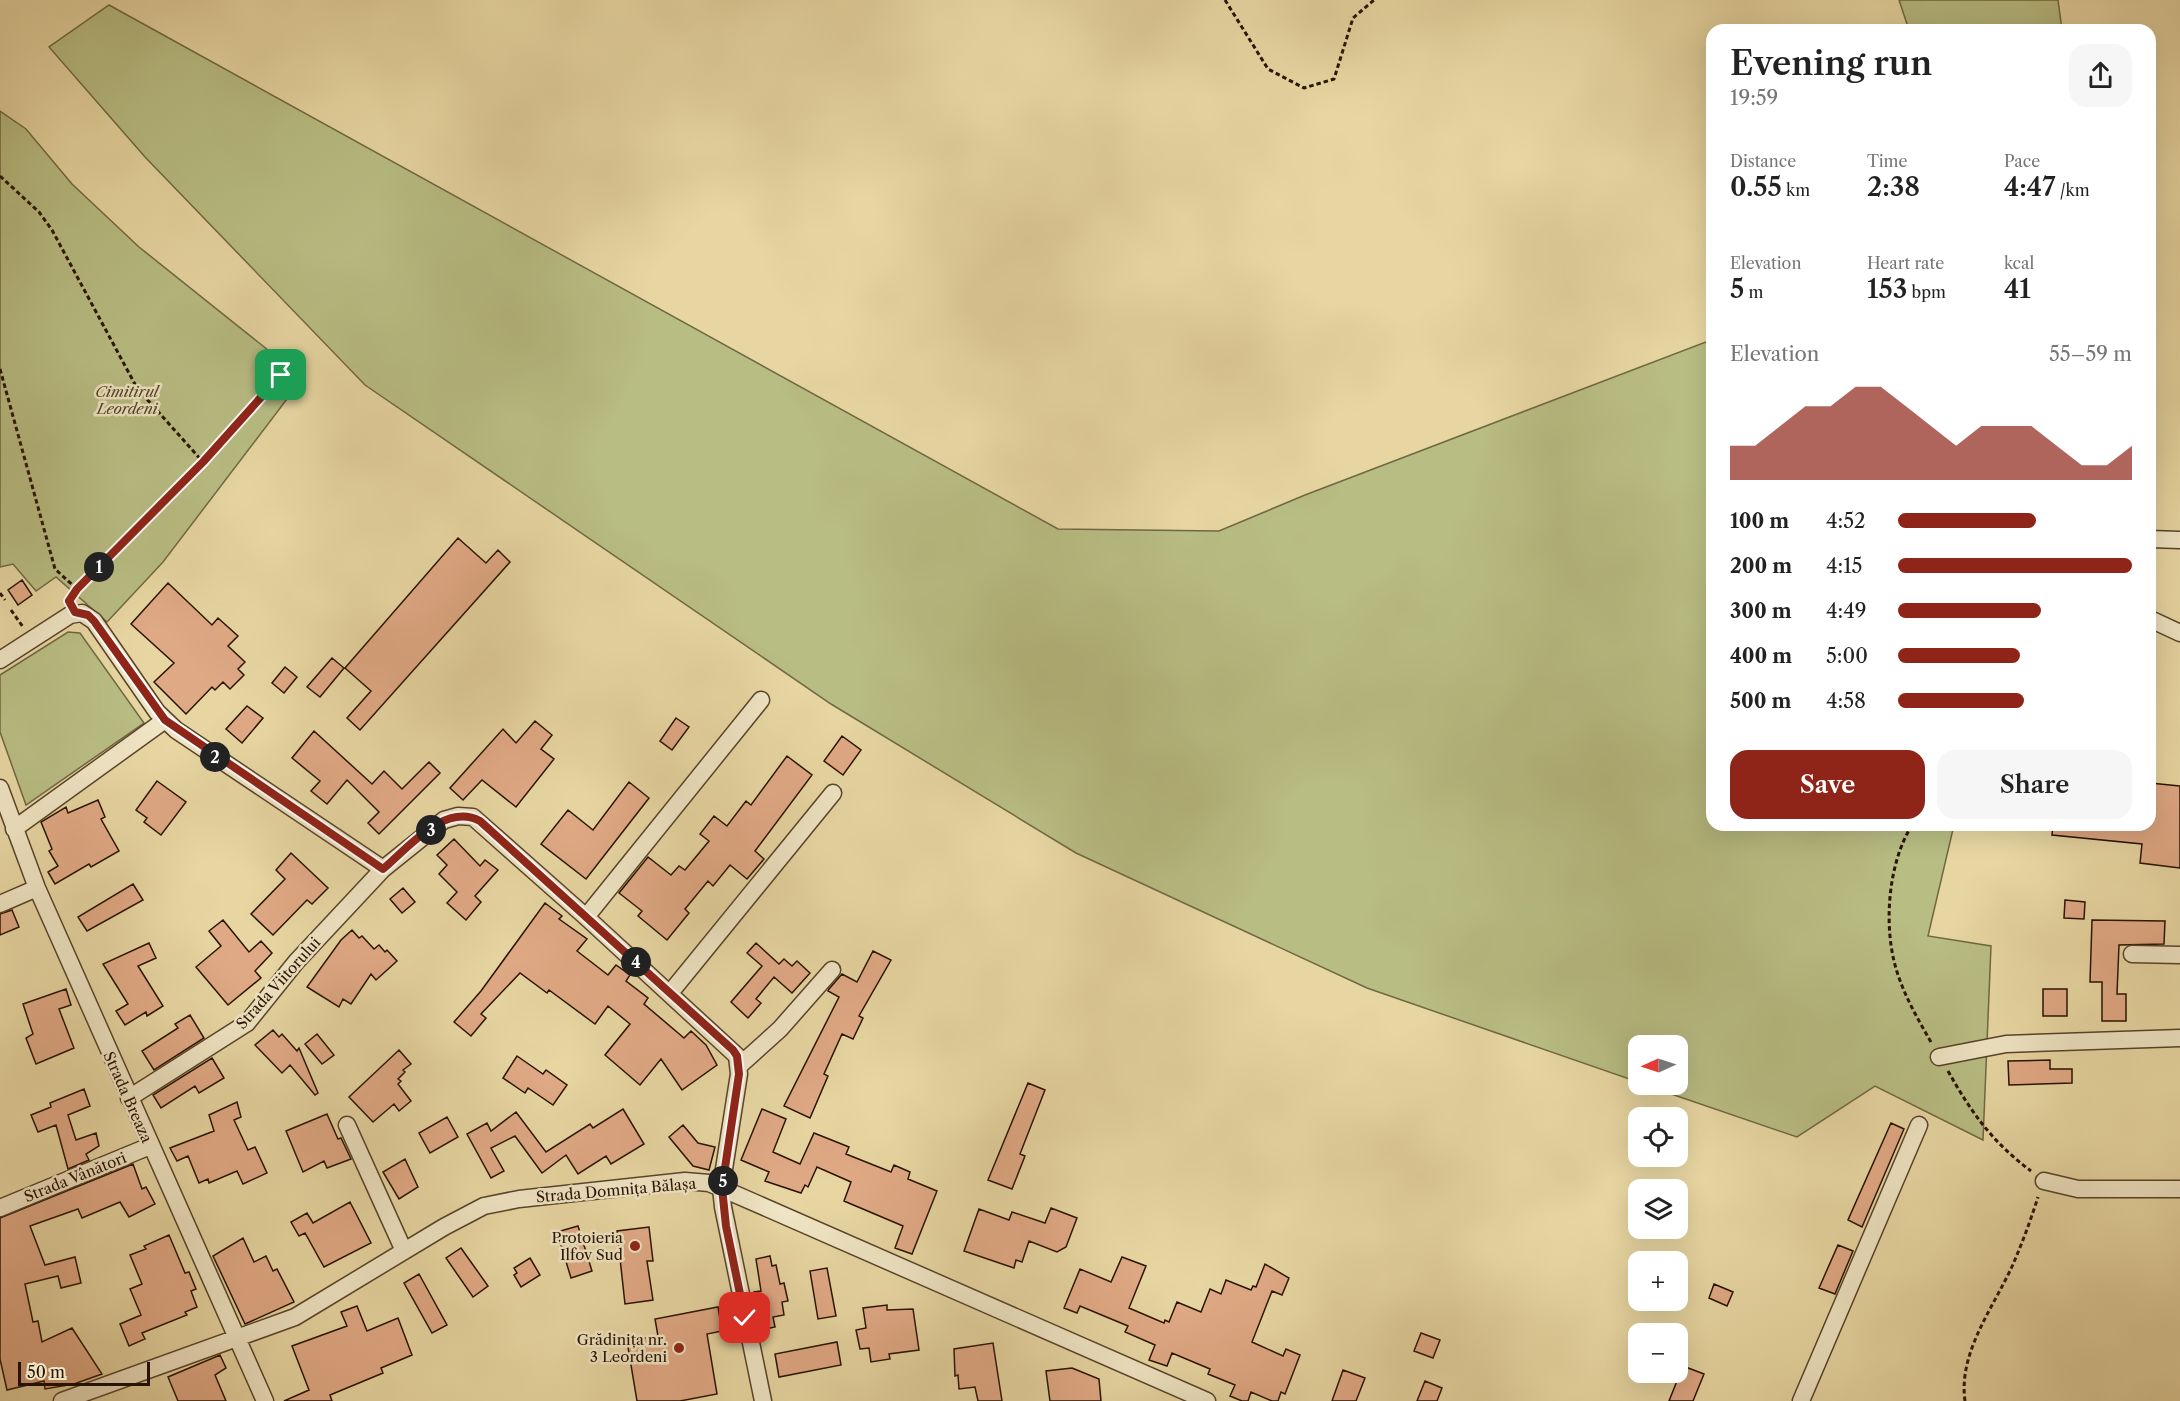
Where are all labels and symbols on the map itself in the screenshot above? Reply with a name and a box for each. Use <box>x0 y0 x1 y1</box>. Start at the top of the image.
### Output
pin <box>255 349 306 400</box>
park label: Cimitirul Leordeni <box>95 382 161 418</box>
pin: 1 <box>84 552 114 582</box>
pin: 2 <box>200 742 230 772</box>
pin: 3 <box>416 815 446 845</box>
street label: Strada Viitorului <box>232 933 324 1033</box>
pin: 4 <box>621 947 651 977</box>
north arrow <box>1628 1035 1688 1095</box>
street label: Strada Breaza <box>99 1048 157 1146</box>
street label: Strada Vânători <box>21 1148 129 1206</box>
pin: 5 <box>708 1166 738 1196</box>
street label: Strada Domnița Bălașa <box>535 1174 697 1206</box>
place label: Protoieria Ilfov Sud <box>552 1228 623 1264</box>
marker: Protoieria Ilfov Sud <box>628 1239 642 1253</box>
pin <box>719 1292 770 1343</box>
place label: Grădinița nr. 3 Leordeni <box>577 1330 667 1366</box>
marker: Grădinița nr. 3 Leordeni <box>672 1341 686 1355</box>
scale bar <box>18 1359 150 1386</box>

